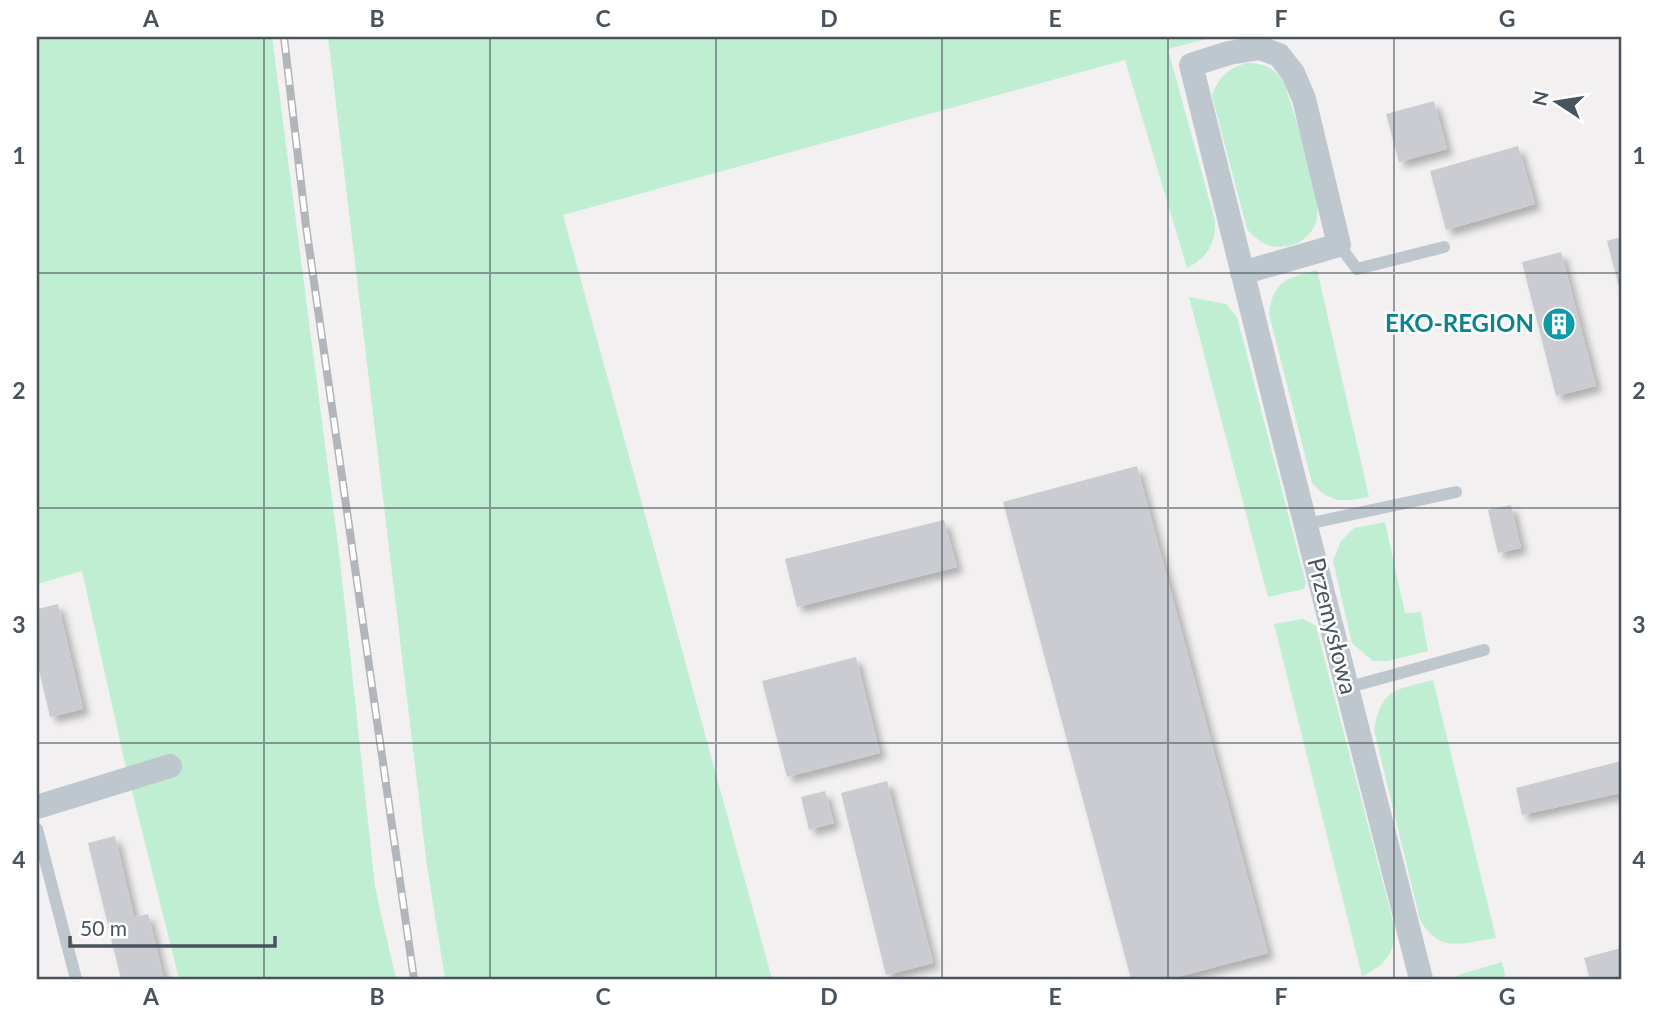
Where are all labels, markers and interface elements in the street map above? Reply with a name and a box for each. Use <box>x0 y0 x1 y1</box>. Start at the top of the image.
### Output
text: A <box>142 4 160 32</box>
text: B <box>369 4 385 32</box>
text: C <box>595 4 611 32</box>
text: D <box>820 4 838 32</box>
text: E <box>1048 4 1062 32</box>
text: F <box>1274 4 1288 32</box>
text: G <box>1499 4 1515 32</box>
north arrow <box>1522 66 1592 136</box>
text: N <box>1527 89 1553 108</box>
text: 1 <box>12 141 26 169</box>
text: 1 <box>1632 141 1646 169</box>
building icon: EKO-REGION <box>1540 305 1578 343</box>
place label: EKO-REGION <box>1385 308 1534 337</box>
text: 2 <box>12 376 26 404</box>
text: 2 <box>1632 376 1646 404</box>
street label: Przemysłowa <box>1302 554 1364 697</box>
text: 3 <box>12 610 26 638</box>
text: 3 <box>1632 610 1646 638</box>
text: 4 <box>12 845 26 873</box>
text: 4 <box>1632 845 1646 873</box>
scale bar <box>70 904 275 948</box>
text: 50 m <box>80 915 127 940</box>
text: A <box>142 982 160 1010</box>
text: B <box>369 982 385 1010</box>
text: C <box>595 982 611 1010</box>
text: D <box>820 982 838 1010</box>
text: E <box>1048 982 1062 1010</box>
text: F <box>1274 982 1288 1010</box>
text: G <box>1499 982 1515 1010</box>

